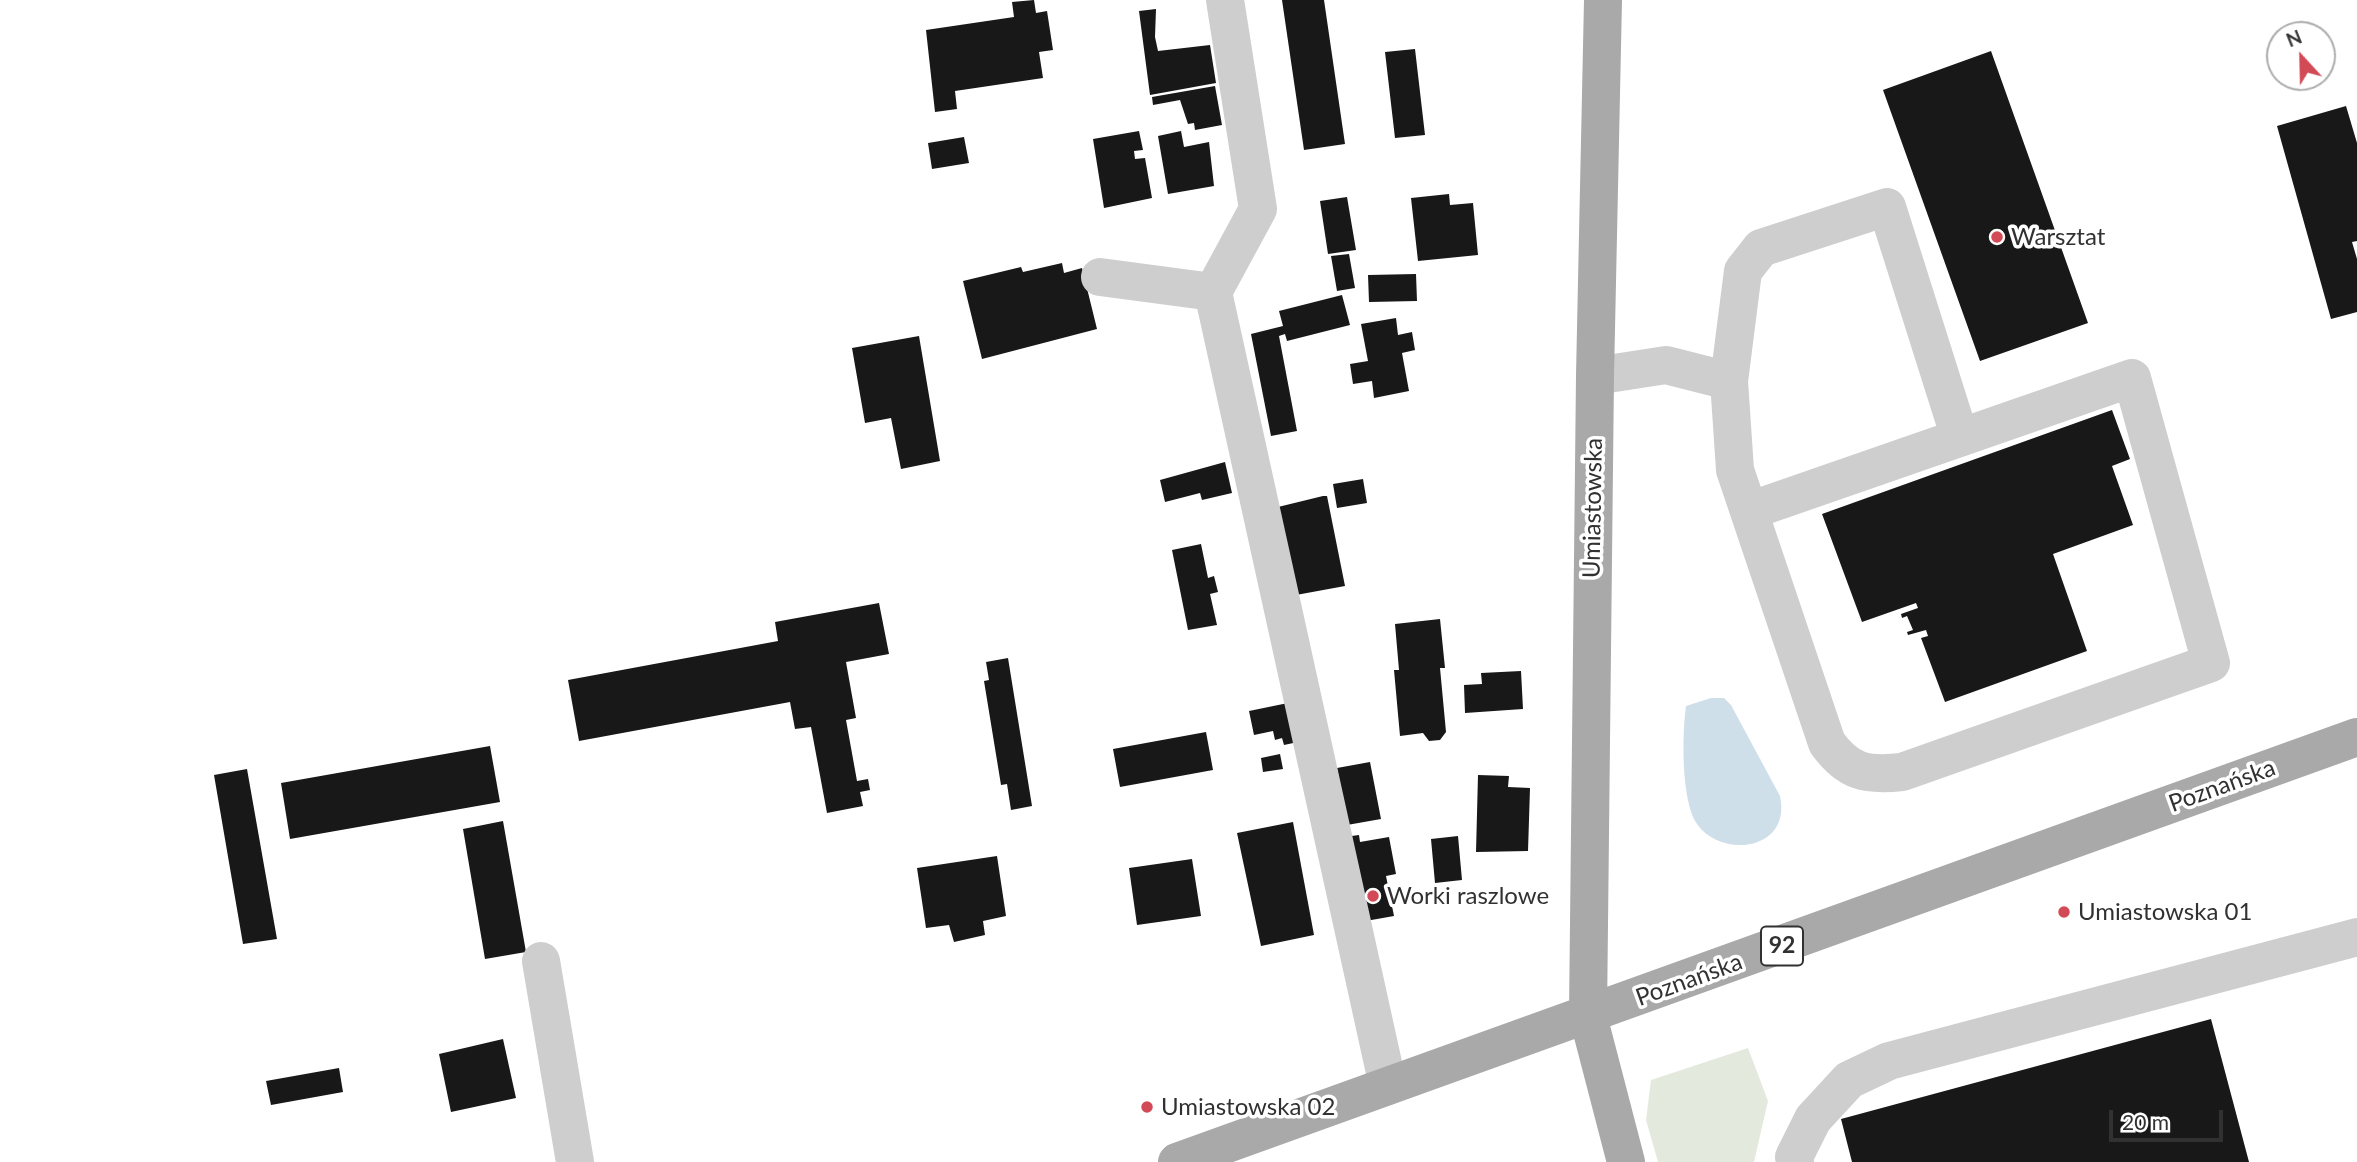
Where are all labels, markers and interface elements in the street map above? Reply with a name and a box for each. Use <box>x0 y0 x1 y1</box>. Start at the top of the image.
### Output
north arrow <box>2266 21 2336 91</box>
text: N <box>2283 25 2305 51</box>
place label: Warsztat <box>2011 223 2105 251</box>
marker: Warsztat <box>1989 229 2005 245</box>
street label: Umiastowska <box>1577 438 1609 578</box>
street label: Poznańska <box>2165 753 2279 819</box>
place label: Worki raszlowe <box>1387 882 1549 910</box>
marker: Worki raszlowe <box>1365 888 1381 904</box>
place label: Umiastowska 01 <box>2078 898 2252 926</box>
marker: Umiastowska 01 <box>2056 904 2072 920</box>
road number: 92 <box>1761 926 1803 965</box>
street label: Poznańska <box>1632 947 1746 1013</box>
place label: Umiastowska 02 <box>1161 1093 1335 1121</box>
scale bar <box>2112 1096 2226 1140</box>
marker: Umiastowska 02 <box>1139 1099 1155 1115</box>
text: 20 m <box>2122 1109 2169 1134</box>

